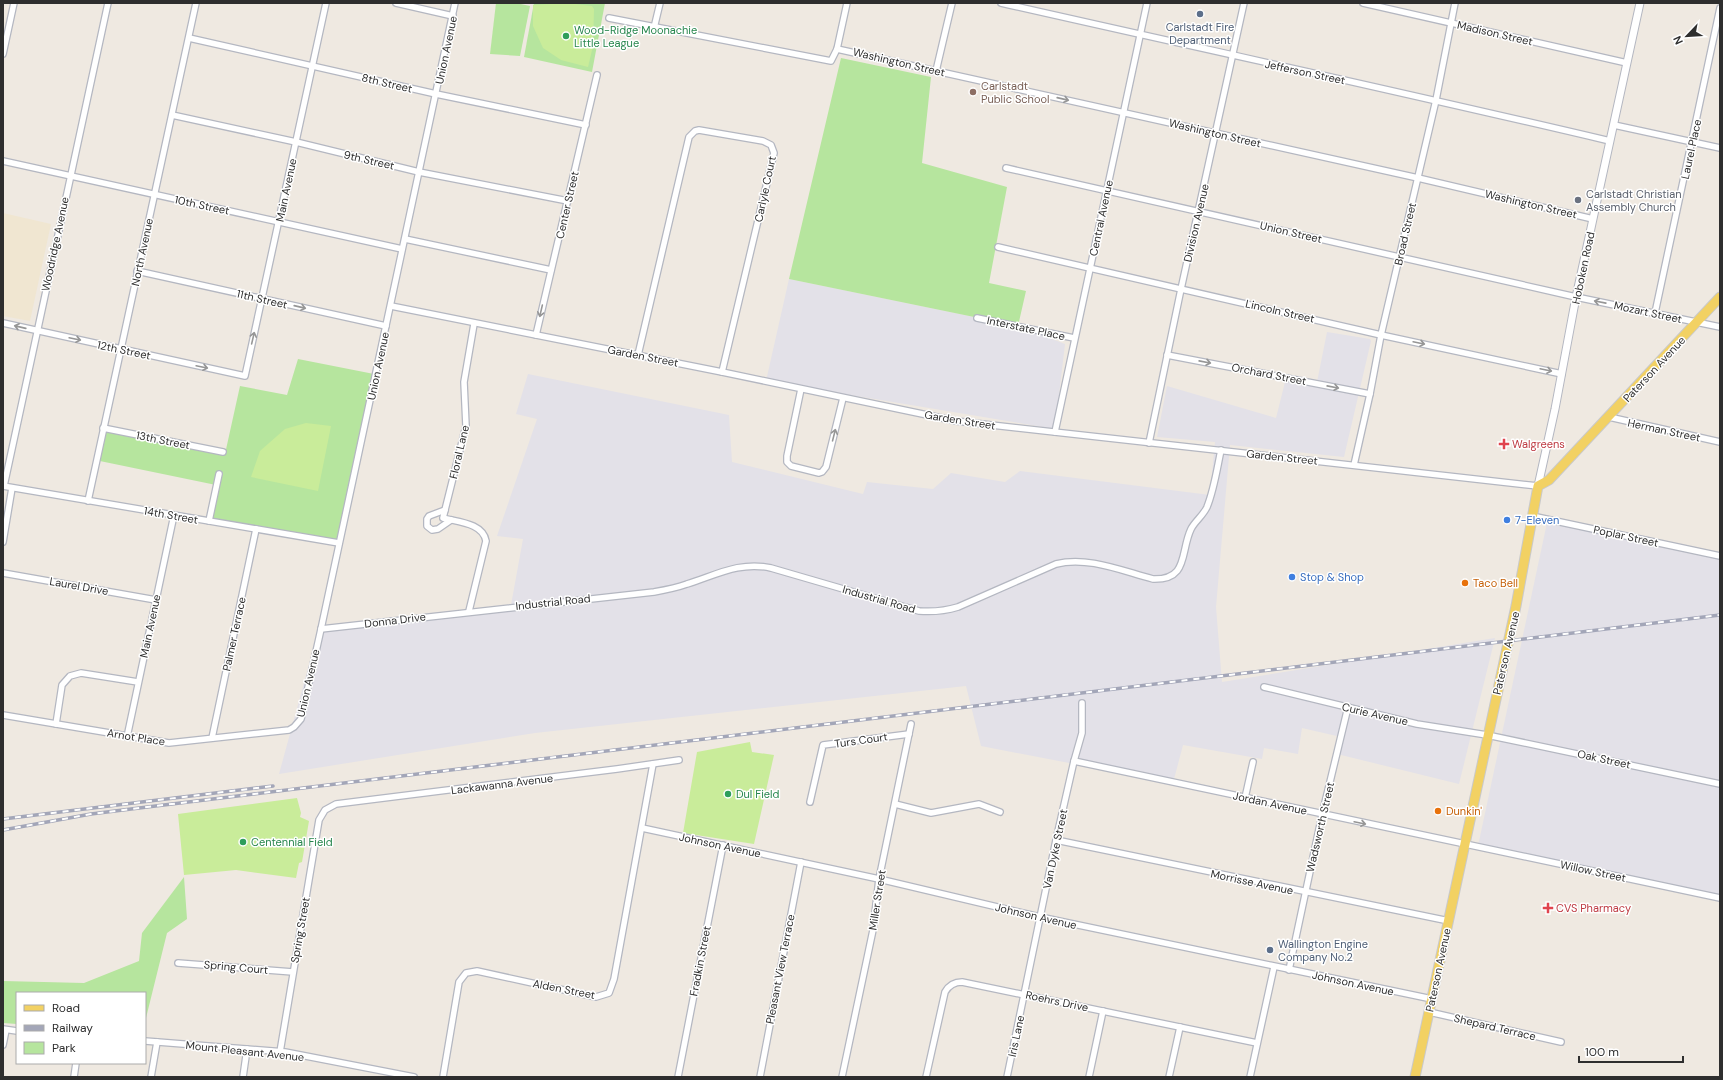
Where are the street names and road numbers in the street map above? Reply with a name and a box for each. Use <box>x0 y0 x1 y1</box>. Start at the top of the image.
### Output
street label: Union Avenue <box>432 15 460 85</box>
street label: Madison Street <box>1456 17 1534 49</box>
street label: Washington Street <box>852 45 946 79</box>
street label: Jefferson Street <box>1264 57 1346 87</box>
street label: 8th Street <box>360 70 414 96</box>
street label: Washington Street <box>1168 116 1262 150</box>
street label: Laurel Place <box>1678 118 1704 180</box>
street label: 9th Street <box>342 147 396 173</box>
street label: Carlyle Court <box>751 155 779 223</box>
street label: Main Avenue <box>272 157 300 223</box>
street label: Center Street <box>552 170 582 240</box>
street label: Central Avenue <box>1086 179 1116 257</box>
street label: Division Avenue <box>1180 182 1212 264</box>
street label: Washington Street <box>1484 187 1578 221</box>
street label: 10th Street <box>173 192 231 218</box>
street label: Woodridge Avenue <box>38 196 72 292</box>
street label: Broad Street <box>1391 201 1419 267</box>
street label: North Avenue <box>128 217 156 287</box>
street label: Union Street <box>1259 218 1323 246</box>
street label: Hoboken Road <box>1568 230 1598 305</box>
street label: 11th Street <box>235 286 289 312</box>
street label: Lincoln Street <box>1244 296 1316 326</box>
street label: Mozart Street <box>1613 298 1683 326</box>
street label: Interstate Place <box>986 313 1066 343</box>
street label: Union Avenue <box>364 331 392 401</box>
street label: Paterson Avenue <box>1620 333 1688 405</box>
street label: 12th Street <box>96 337 152 363</box>
street label: Garden Street <box>606 342 680 370</box>
street label: Orchard Street <box>1230 360 1308 388</box>
street label: Garden Street <box>923 407 997 433</box>
street label: Herman Street <box>1626 415 1702 445</box>
street label: Floral Lane <box>446 424 472 480</box>
street label: 13th Street <box>135 428 191 452</box>
street label: Garden Street <box>1246 446 1318 468</box>
street label: 14th Street <box>143 503 199 527</box>
street label: Poplar Street <box>1592 522 1660 550</box>
street label: Laurel Drive <box>48 574 110 598</box>
street label: Industrial Road <box>841 582 917 616</box>
street label: Industrial Road <box>515 591 591 613</box>
street label: Main Avenue <box>136 593 164 659</box>
street label: Palmer Terrace <box>219 596 249 672</box>
street label: Donna Drive <box>364 609 426 631</box>
street label: Paterson Avenue <box>1490 610 1522 696</box>
street label: Union Avenue <box>293 648 323 718</box>
street label: Curie Avenue <box>1341 700 1409 728</box>
street label: Arnot Place <box>106 726 166 748</box>
street label: Turs Court <box>834 729 888 751</box>
street label: Oak Street <box>1576 747 1632 771</box>
street label: Lackawanna Avenue <box>450 771 554 797</box>
street label: Wadsworth Street <box>1303 781 1337 873</box>
street label: Jordan Avenue <box>1232 788 1308 818</box>
street label: Van Dyke Street <box>1040 808 1070 890</box>
street label: Johnson Avenue <box>678 829 762 861</box>
street label: Willow Street <box>1559 857 1627 885</box>
street label: Morrisse Avenue <box>1209 866 1295 898</box>
street label: Miller Street <box>865 869 889 931</box>
street label: Spring Street <box>287 896 313 964</box>
street label: Johnson Avenue <box>994 900 1078 932</box>
street label: Pleasant View Terrace <box>762 913 798 1025</box>
street label: Fradkin Street <box>686 925 714 997</box>
street label: Paterson Avenue <box>1422 927 1454 1013</box>
street label: Spring Court <box>203 957 269 977</box>
street label: Johnson Avenue <box>1311 967 1395 999</box>
street label: Alden Street <box>532 976 596 1002</box>
street label: Roehrs Drive <box>1024 988 1090 1014</box>
street label: Shepard Terrace <box>1453 1011 1537 1043</box>
street label: Iris Lane <box>1005 1014 1027 1058</box>
street label: Mount Pleasant Avenue <box>185 1038 305 1064</box>

